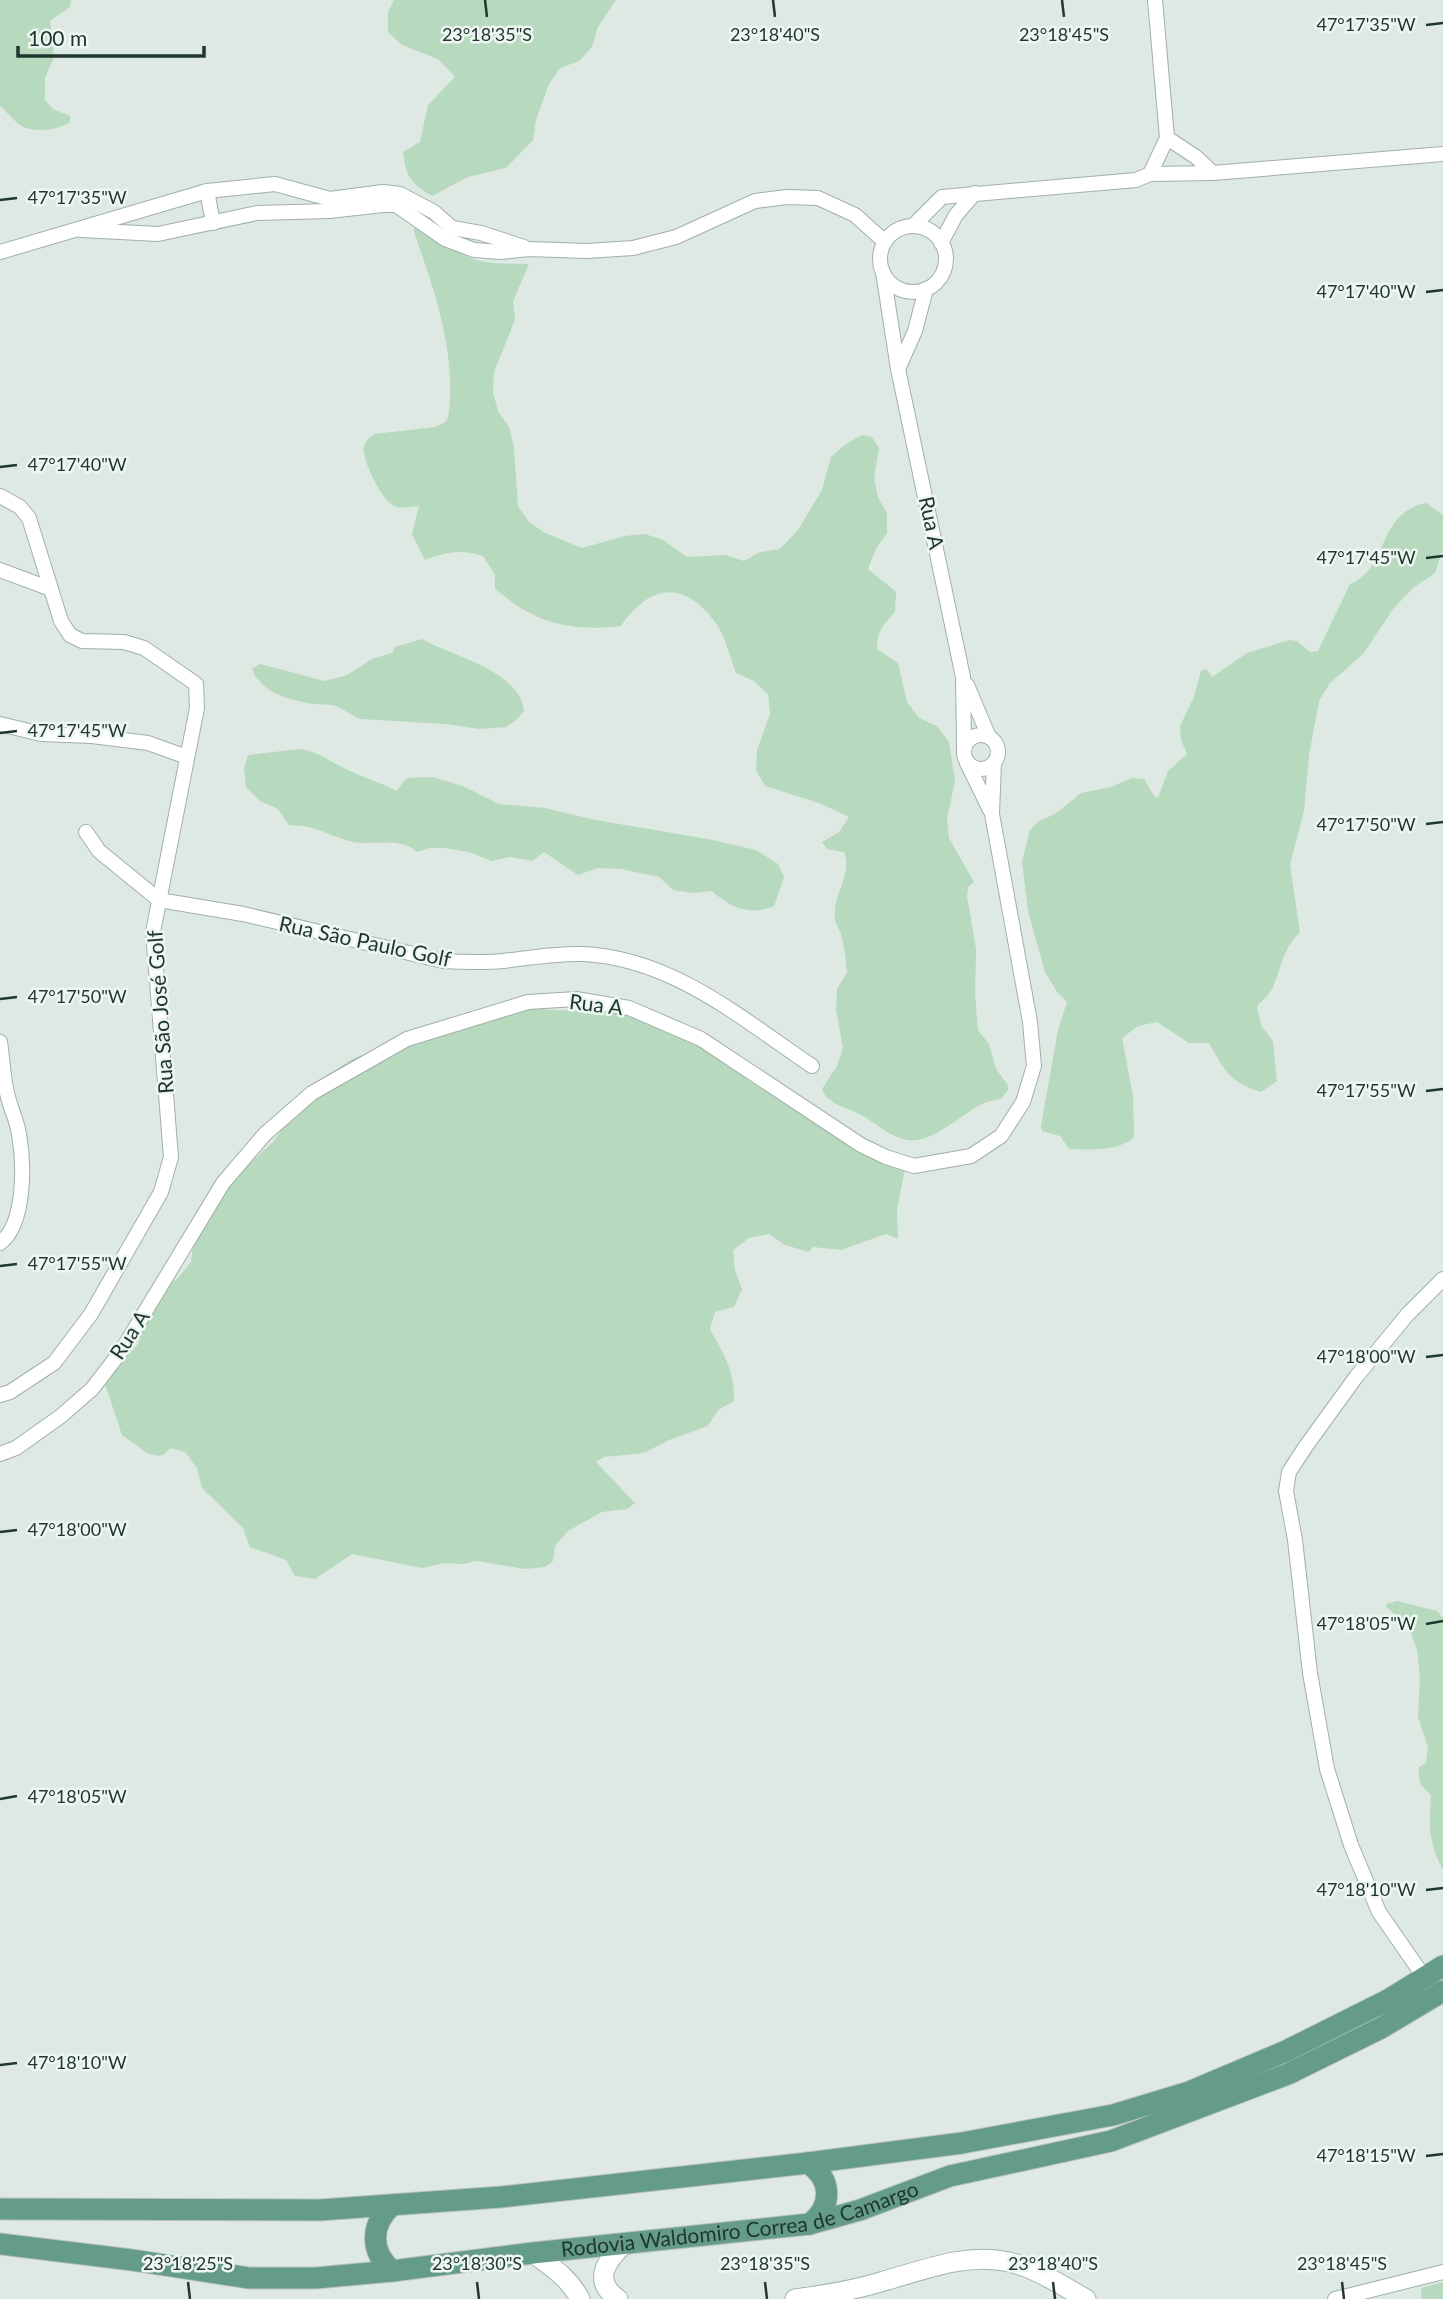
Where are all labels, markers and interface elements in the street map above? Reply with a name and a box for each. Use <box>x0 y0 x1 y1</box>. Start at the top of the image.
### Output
text: 47°17'35"W <box>1316 13 1416 35</box>
scale bar <box>18 14 203 58</box>
text: 23°18'35"S <box>442 23 532 45</box>
text: 23°18'40"S <box>730 23 820 45</box>
text: 23°18'45"S <box>1019 23 1109 45</box>
text: 100 m <box>28 25 87 50</box>
text: 47°17'35"W <box>27 186 127 208</box>
text: 47°17'40"W <box>1316 280 1416 302</box>
text: 47°17'40"W <box>27 453 127 475</box>
street label: Rua A <box>915 494 950 552</box>
text: 47°17'45"W <box>1316 546 1416 568</box>
text: 47°17'45"W <box>27 719 127 741</box>
text: 47°17'50"W <box>1316 813 1416 835</box>
street label: Rua São Paulo Golf <box>277 910 454 971</box>
street label: Rua São José Golf <box>141 929 178 1095</box>
text: 47°17'50"W <box>27 985 127 1007</box>
street label: Rua A <box>568 988 625 1019</box>
text: 47°17'55"W <box>1316 1079 1416 1101</box>
text: 47°17'55"W <box>27 1252 127 1274</box>
street label: Rua A <box>104 1304 154 1364</box>
text: 47°18'00"W <box>1316 1345 1416 1367</box>
text: 47°18'00"W <box>27 1518 127 1540</box>
text: 47°18'05"W <box>1316 1612 1416 1634</box>
text: 47°18'05"W <box>27 1785 127 1807</box>
text: 47°18'10"W <box>1316 1878 1416 1900</box>
text: 47°18'10"W <box>27 2051 127 2073</box>
text: 47°18'15"W <box>1316 2144 1416 2166</box>
street label: Rodovia Waldomiro Correa de Camargo <box>560 2175 922 2261</box>
text: 23°18'25"S <box>143 2252 233 2274</box>
text: 23°18'30"S <box>432 2252 522 2274</box>
text: 23°18'35"S <box>720 2252 810 2274</box>
text: 23°18'40"S <box>1008 2252 1098 2274</box>
text: 23°18'45"S <box>1297 2252 1387 2274</box>

